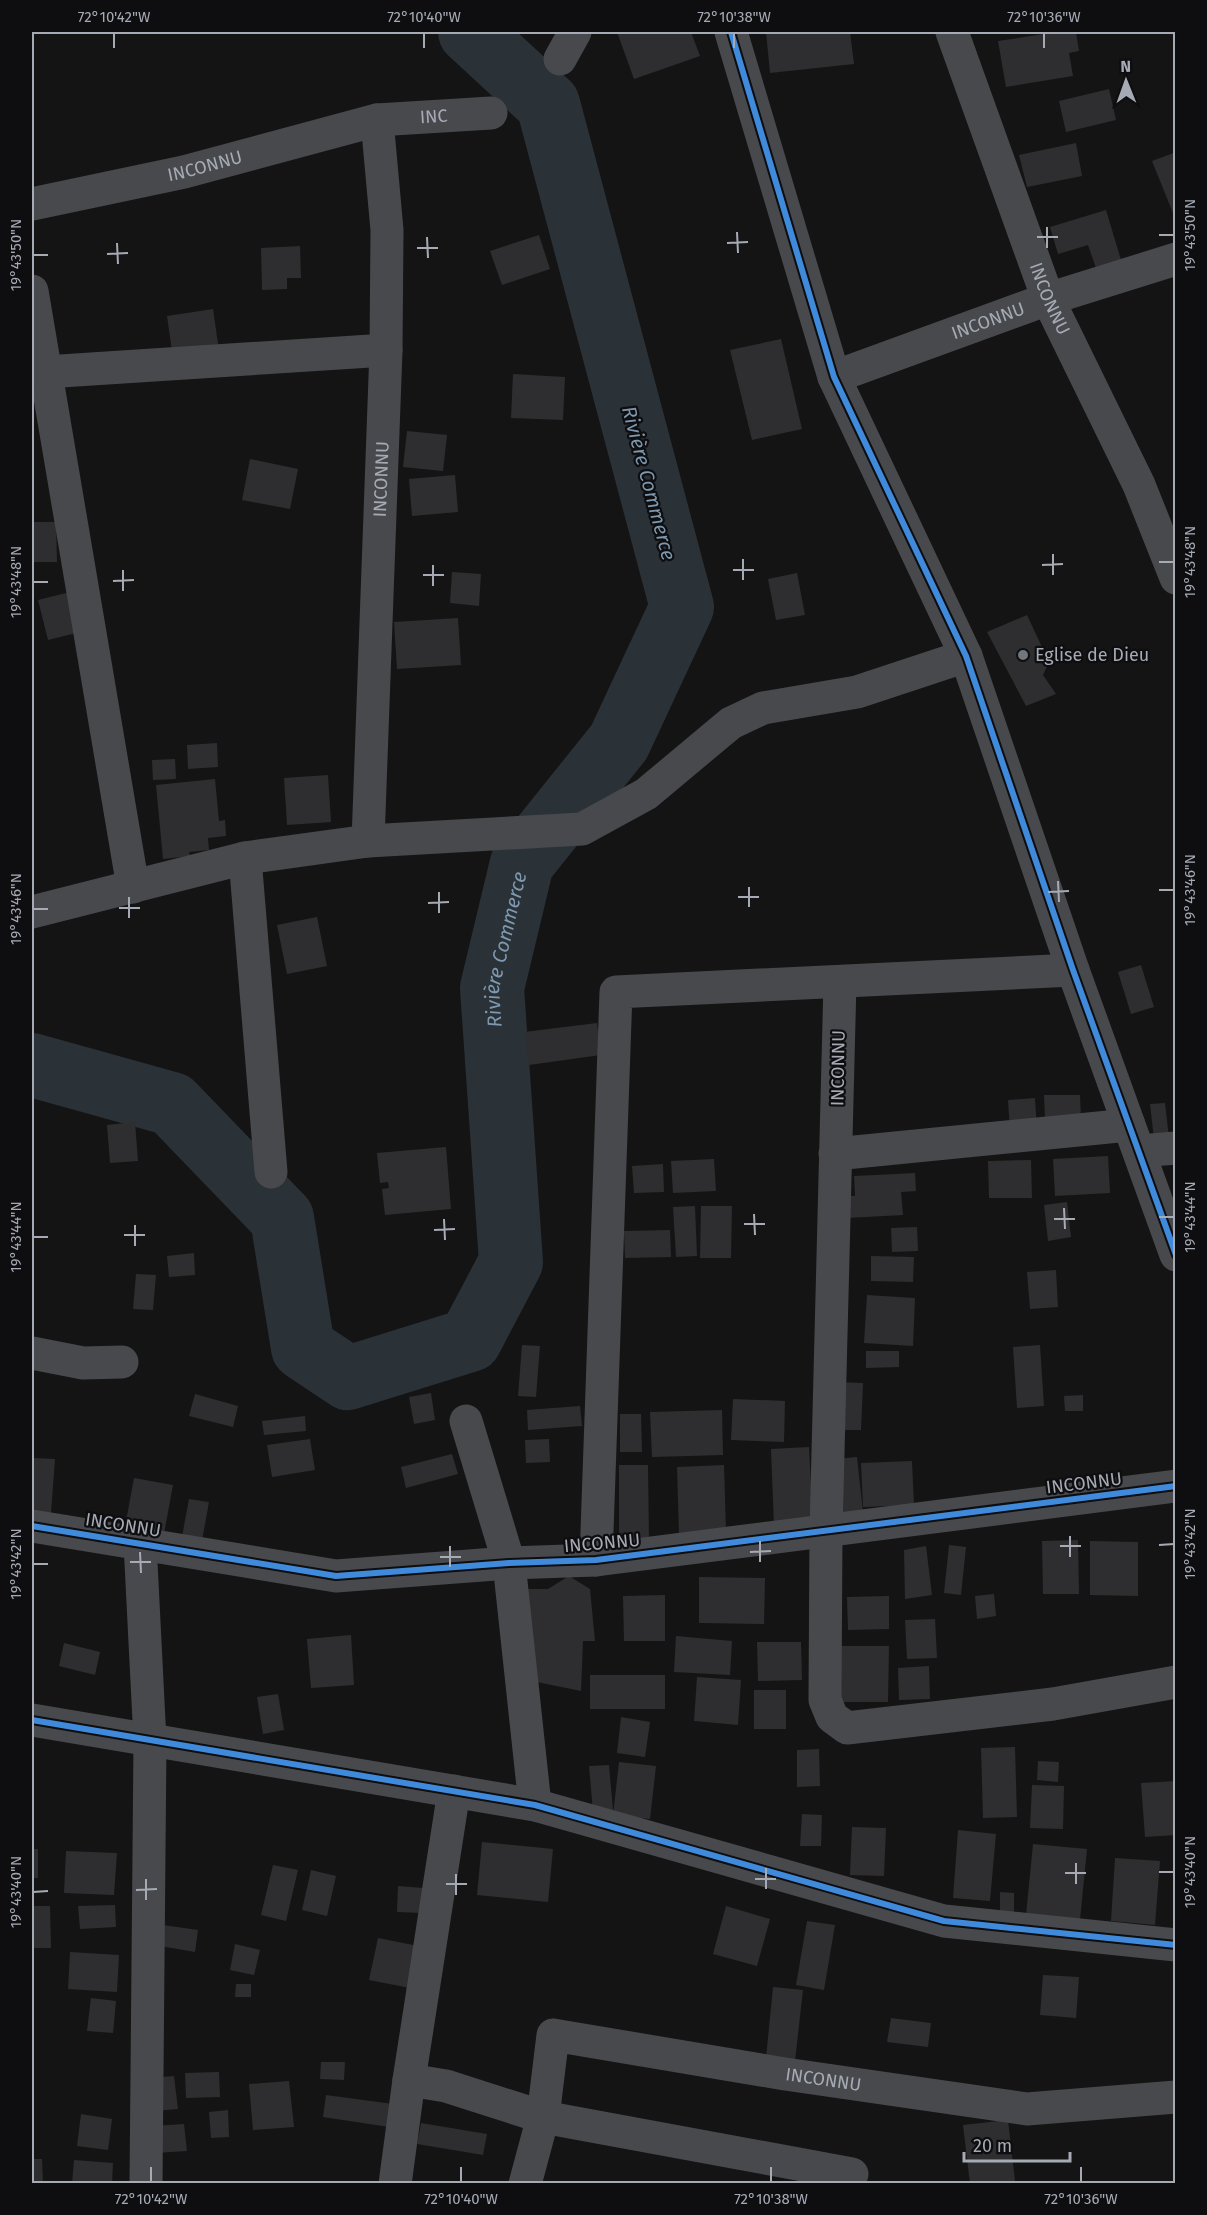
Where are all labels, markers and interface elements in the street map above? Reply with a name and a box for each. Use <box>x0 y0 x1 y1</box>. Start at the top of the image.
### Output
text: 72°10'42"W <box>78 8 151 26</box>
text: 72°10'40"W <box>387 8 461 26</box>
text: 72°10'38"W <box>697 8 771 26</box>
text: 72°10'36"W <box>1007 8 1081 26</box>
north arrow <box>1096 51 1156 111</box>
text: N <box>1120 57 1131 76</box>
street label: INC <box>419 105 448 128</box>
street label: INCONNU <box>166 146 245 186</box>
text: 19°43'50"N <box>1181 199 1199 271</box>
text: 19°43'50"N <box>7 219 25 291</box>
street label: INCONNU <box>1025 260 1075 338</box>
street label: INCONNU <box>948 297 1028 344</box>
water label: Rivière Commerce <box>617 403 681 563</box>
street label: INCONNU <box>369 441 394 518</box>
text: 19°43'48"N <box>1181 526 1199 598</box>
text: 19°43'48"N <box>7 546 25 618</box>
place label: Eglise de Dieu <box>1035 644 1149 666</box>
marker: Eglise de Dieu <box>1016 648 1030 662</box>
text: 19°43'46"N <box>1181 854 1199 926</box>
water label: Rivière Commerce <box>480 869 532 1028</box>
text: 19°43'46"N <box>7 873 25 945</box>
street label: INCONNU <box>826 1030 850 1106</box>
text: 19°43'44"N <box>1181 1181 1199 1253</box>
text: 19°43'44"N <box>7 1201 25 1273</box>
street label: INCONNU <box>1045 1467 1123 1499</box>
street label: INCONNU <box>84 1508 162 1542</box>
text: 19°43'42"N <box>1181 1508 1199 1580</box>
text: 19°43'42"N <box>7 1528 25 1600</box>
street label: INCONNU <box>563 1529 641 1557</box>
text: 19°43'40"N <box>1181 1836 1199 1908</box>
text: 19°43'40"N <box>7 1856 25 1928</box>
street label: INCONNU <box>784 2063 863 2096</box>
scale bar <box>964 2125 1070 2163</box>
text: 20 m <box>973 2135 1012 2157</box>
text: 72°10'42"W <box>115 2190 188 2208</box>
text: 72°10'40"W <box>424 2190 498 2208</box>
text: 72°10'38"W <box>734 2190 808 2208</box>
text: 72°10'36"W <box>1044 2190 1118 2208</box>

